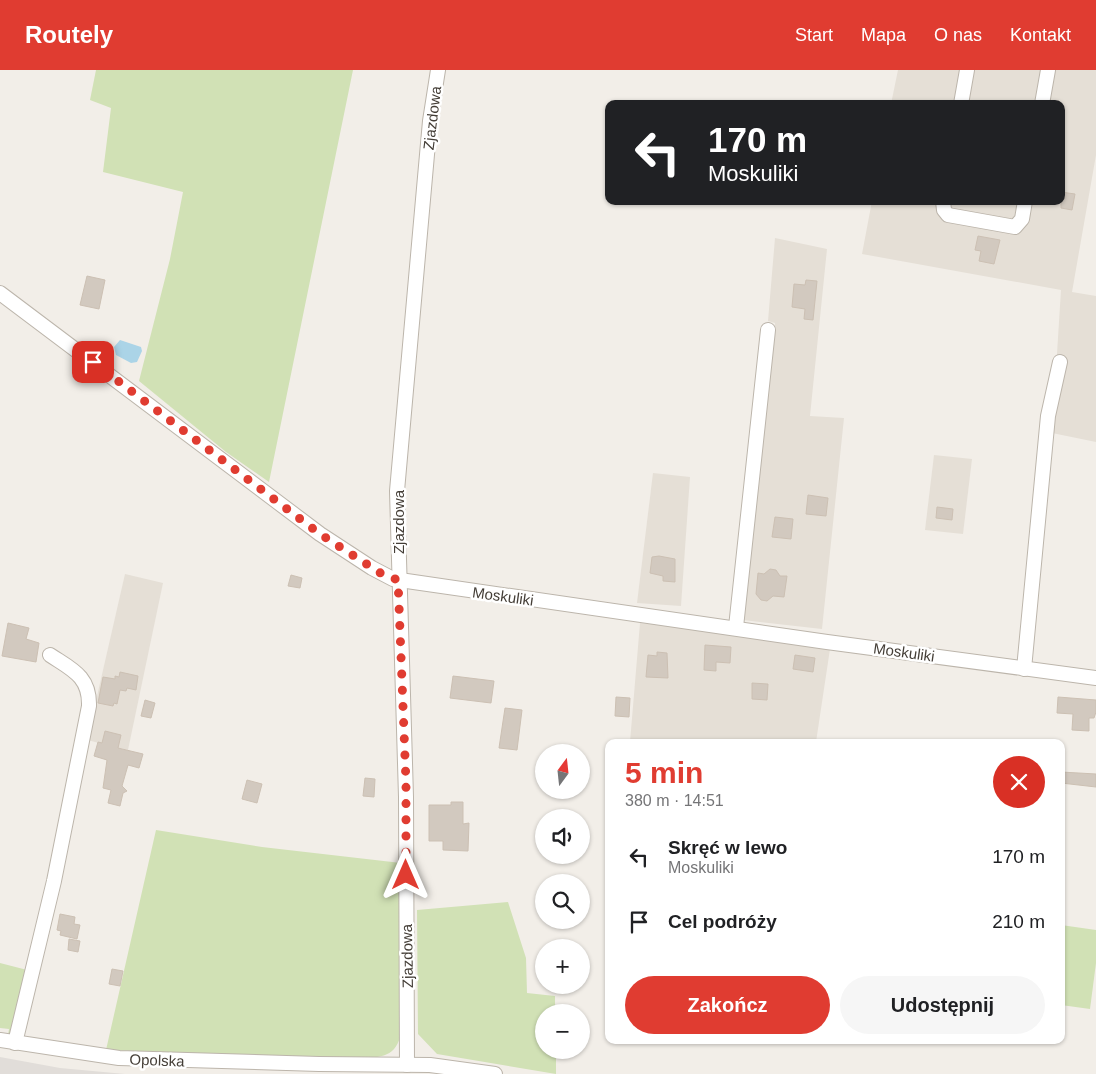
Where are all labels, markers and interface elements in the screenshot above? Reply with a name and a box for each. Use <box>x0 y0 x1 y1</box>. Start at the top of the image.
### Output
text: Routely <box>25 21 113 48</box>
text: Start <box>795 25 833 45</box>
text: Mapa <box>861 25 906 45</box>
text: O nas <box>934 25 982 45</box>
text: Kontakt <box>1010 25 1071 45</box>
street label: Zjazdowa <box>420 84 444 151</box>
icon: left <box>625 120 690 185</box>
text: 170 m <box>708 120 807 159</box>
text: Moskuliki <box>708 161 798 186</box>
pin <box>72 341 114 383</box>
icon: arrive <box>79 348 107 376</box>
street label: Zjazdowa <box>390 489 407 554</box>
street label: Moskuliki <box>471 583 535 609</box>
street label: Moskuliki <box>872 639 936 665</box>
north arrow <box>535 744 590 799</box>
map controls <box>535 744 590 1059</box>
text: 5 min <box>625 756 703 789</box>
button: close <box>993 756 1045 808</box>
text: 380 m · 14:51 <box>625 792 724 809</box>
button: sound <box>535 809 590 864</box>
text: Skręć w lewo <box>668 837 787 858</box>
icon: left <box>625 843 653 871</box>
text: 170 m <box>992 846 1045 867</box>
position arrow <box>379 848 431 900</box>
text: Moskuliki <box>668 859 734 876</box>
button: search <box>535 874 590 929</box>
icon: arrive <box>625 908 653 936</box>
text: Cel podróży <box>668 911 777 932</box>
text: 210 m <box>992 911 1045 932</box>
street label: Zjazdowa <box>398 923 416 988</box>
button: + <box>535 939 590 994</box>
button: Zakończ <box>625 976 830 1034</box>
button: Udostępnij <box>840 976 1045 1034</box>
button: − <box>535 1004 590 1059</box>
street label: Opolska <box>129 1051 185 1069</box>

